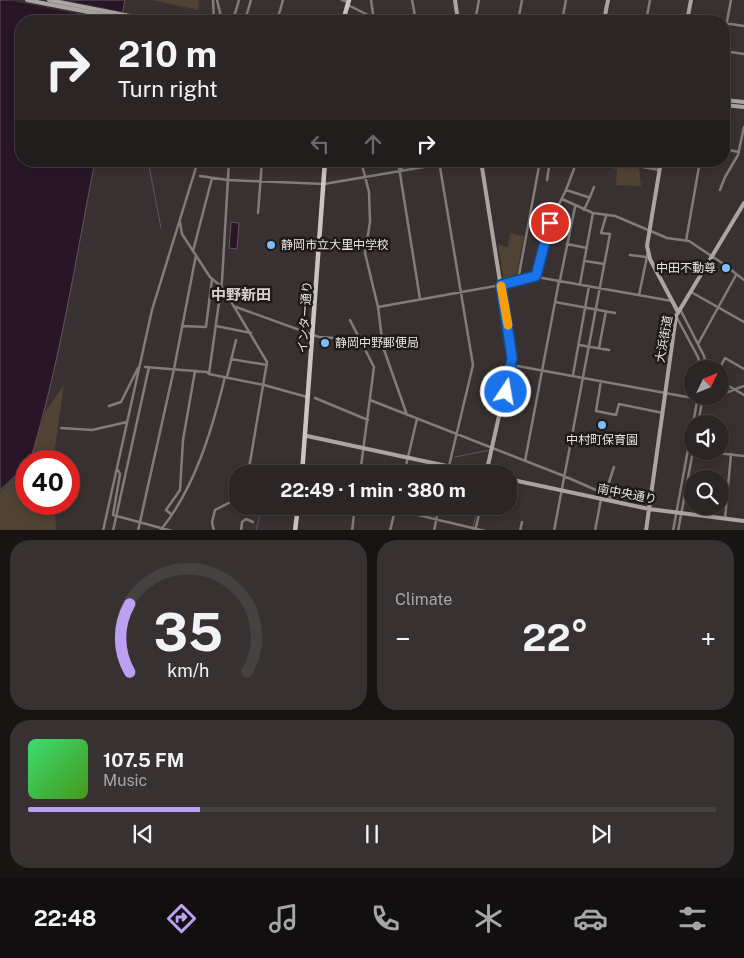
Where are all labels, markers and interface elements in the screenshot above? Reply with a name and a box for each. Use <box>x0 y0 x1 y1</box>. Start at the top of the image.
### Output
text: 210 m <box>118 34 217 75</box>
icon: right <box>35 35 100 100</box>
text: Turn right <box>118 76 218 102</box>
icon: left <box>306 130 334 158</box>
icon: ahead <box>359 130 387 158</box>
icon: right <box>412 130 440 158</box>
pin <box>529 202 571 244</box>
icon: arrive <box>536 209 564 237</box>
place label: 静岡市立大里中学校 <box>281 238 389 252</box>
marker: 静岡市立大里中学校 <box>265 239 277 251</box>
place label: 中田不動尊 <box>656 261 716 275</box>
marker: 中田不動尊 <box>720 262 732 274</box>
street label: インター通り <box>296 281 314 353</box>
district label: 中野新田 <box>211 286 271 303</box>
street label: 大浜街道 <box>653 314 675 364</box>
place label: 静岡中野郵便局 <box>335 336 419 350</box>
marker: 静岡中野郵便局 <box>319 337 331 349</box>
north arrow <box>684 360 729 405</box>
map controls <box>684 360 729 515</box>
position arrow <box>479 365 531 417</box>
button: sound <box>684 415 729 460</box>
marker: 中村町保育園 <box>596 419 608 431</box>
place label: 中村町保育園 <box>566 433 638 447</box>
speed limit sign: 40 <box>15 450 80 515</box>
button: search <box>684 470 729 515</box>
text: 22:49 · 1 min · 380 m <box>280 479 466 501</box>
street label: 南中央通り <box>596 481 658 507</box>
text: Climate <box>395 590 452 609</box>
text: 35 <box>154 602 223 663</box>
text: 22° <box>522 615 589 660</box>
text: − <box>395 622 411 655</box>
text: + <box>700 622 716 655</box>
text: km/h <box>167 660 210 681</box>
text: 107.5 FM <box>103 749 184 771</box>
text: Music <box>103 771 147 790</box>
icon: previous <box>129 820 157 848</box>
icon: pause <box>358 820 386 848</box>
icon: next <box>587 820 615 848</box>
icon: directions <box>164 901 199 936</box>
icon: music <box>266 901 301 936</box>
icon: phone <box>368 901 403 936</box>
icon: climate <box>471 901 506 936</box>
icon: car <box>573 901 608 936</box>
icon: filters <box>675 901 710 936</box>
text: 22:48 <box>34 905 97 931</box>

